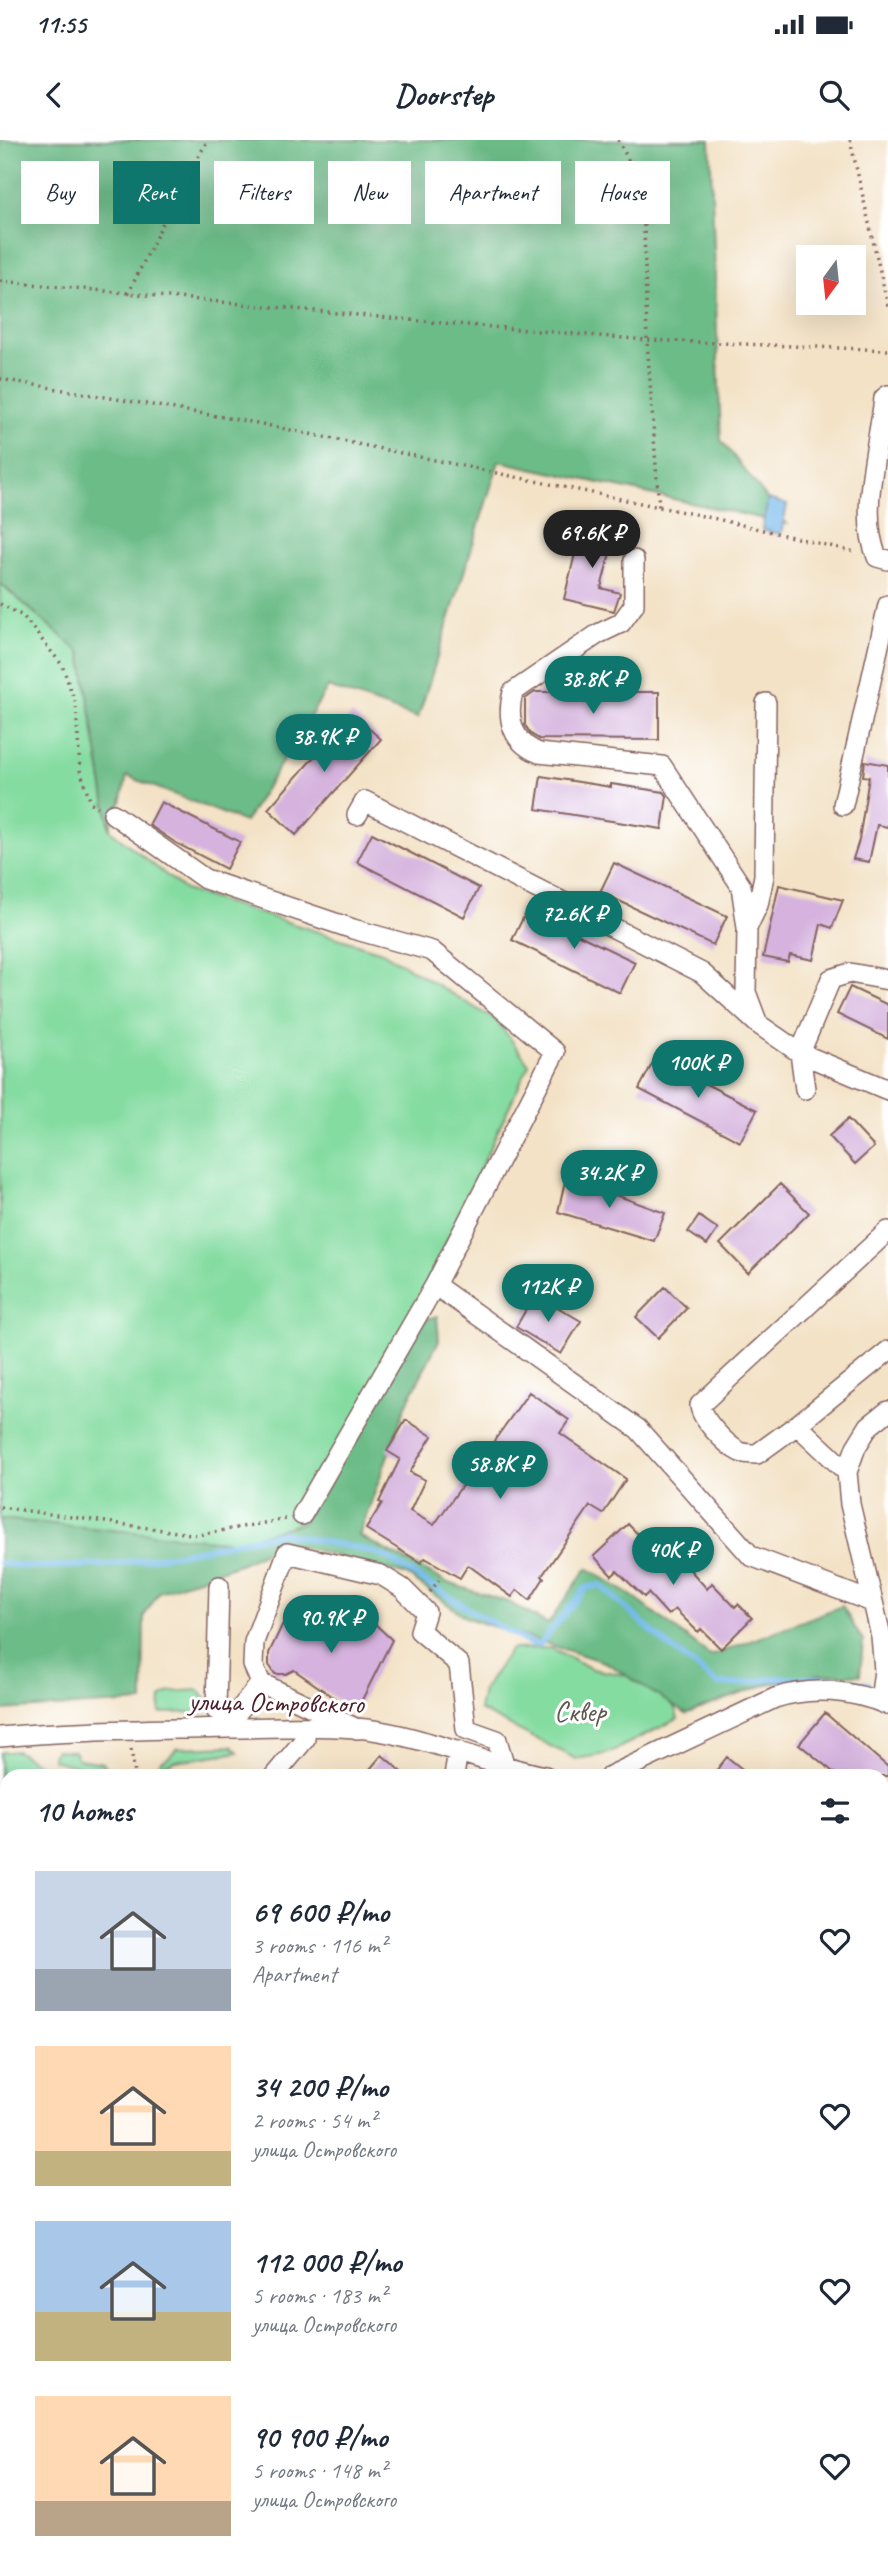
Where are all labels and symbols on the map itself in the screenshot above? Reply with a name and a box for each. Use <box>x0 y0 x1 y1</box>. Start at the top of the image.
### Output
north arrow <box>796 245 866 315</box>
pin: 69.6K ₽ <box>527 510 657 570</box>
pin: 38.8K ₽ <box>528 656 658 716</box>
pin: 38.9K ₽ <box>259 714 389 774</box>
pin: 72.6K ₽ <box>509 892 639 951</box>
pin: 100K ₽ <box>641 1040 755 1100</box>
pin: 34.2K ₽ <box>544 1150 674 1210</box>
pin: 112K ₽ <box>491 1264 605 1324</box>
pin: 58.8K ₽ <box>435 1442 565 1501</box>
pin: 40K ₽ <box>624 1528 722 1587</box>
pin: 90.9K ₽ <box>266 1596 396 1655</box>
street label: улица Островского <box>186 1683 366 1721</box>
park label: Сквер <box>554 1694 608 1729</box>

